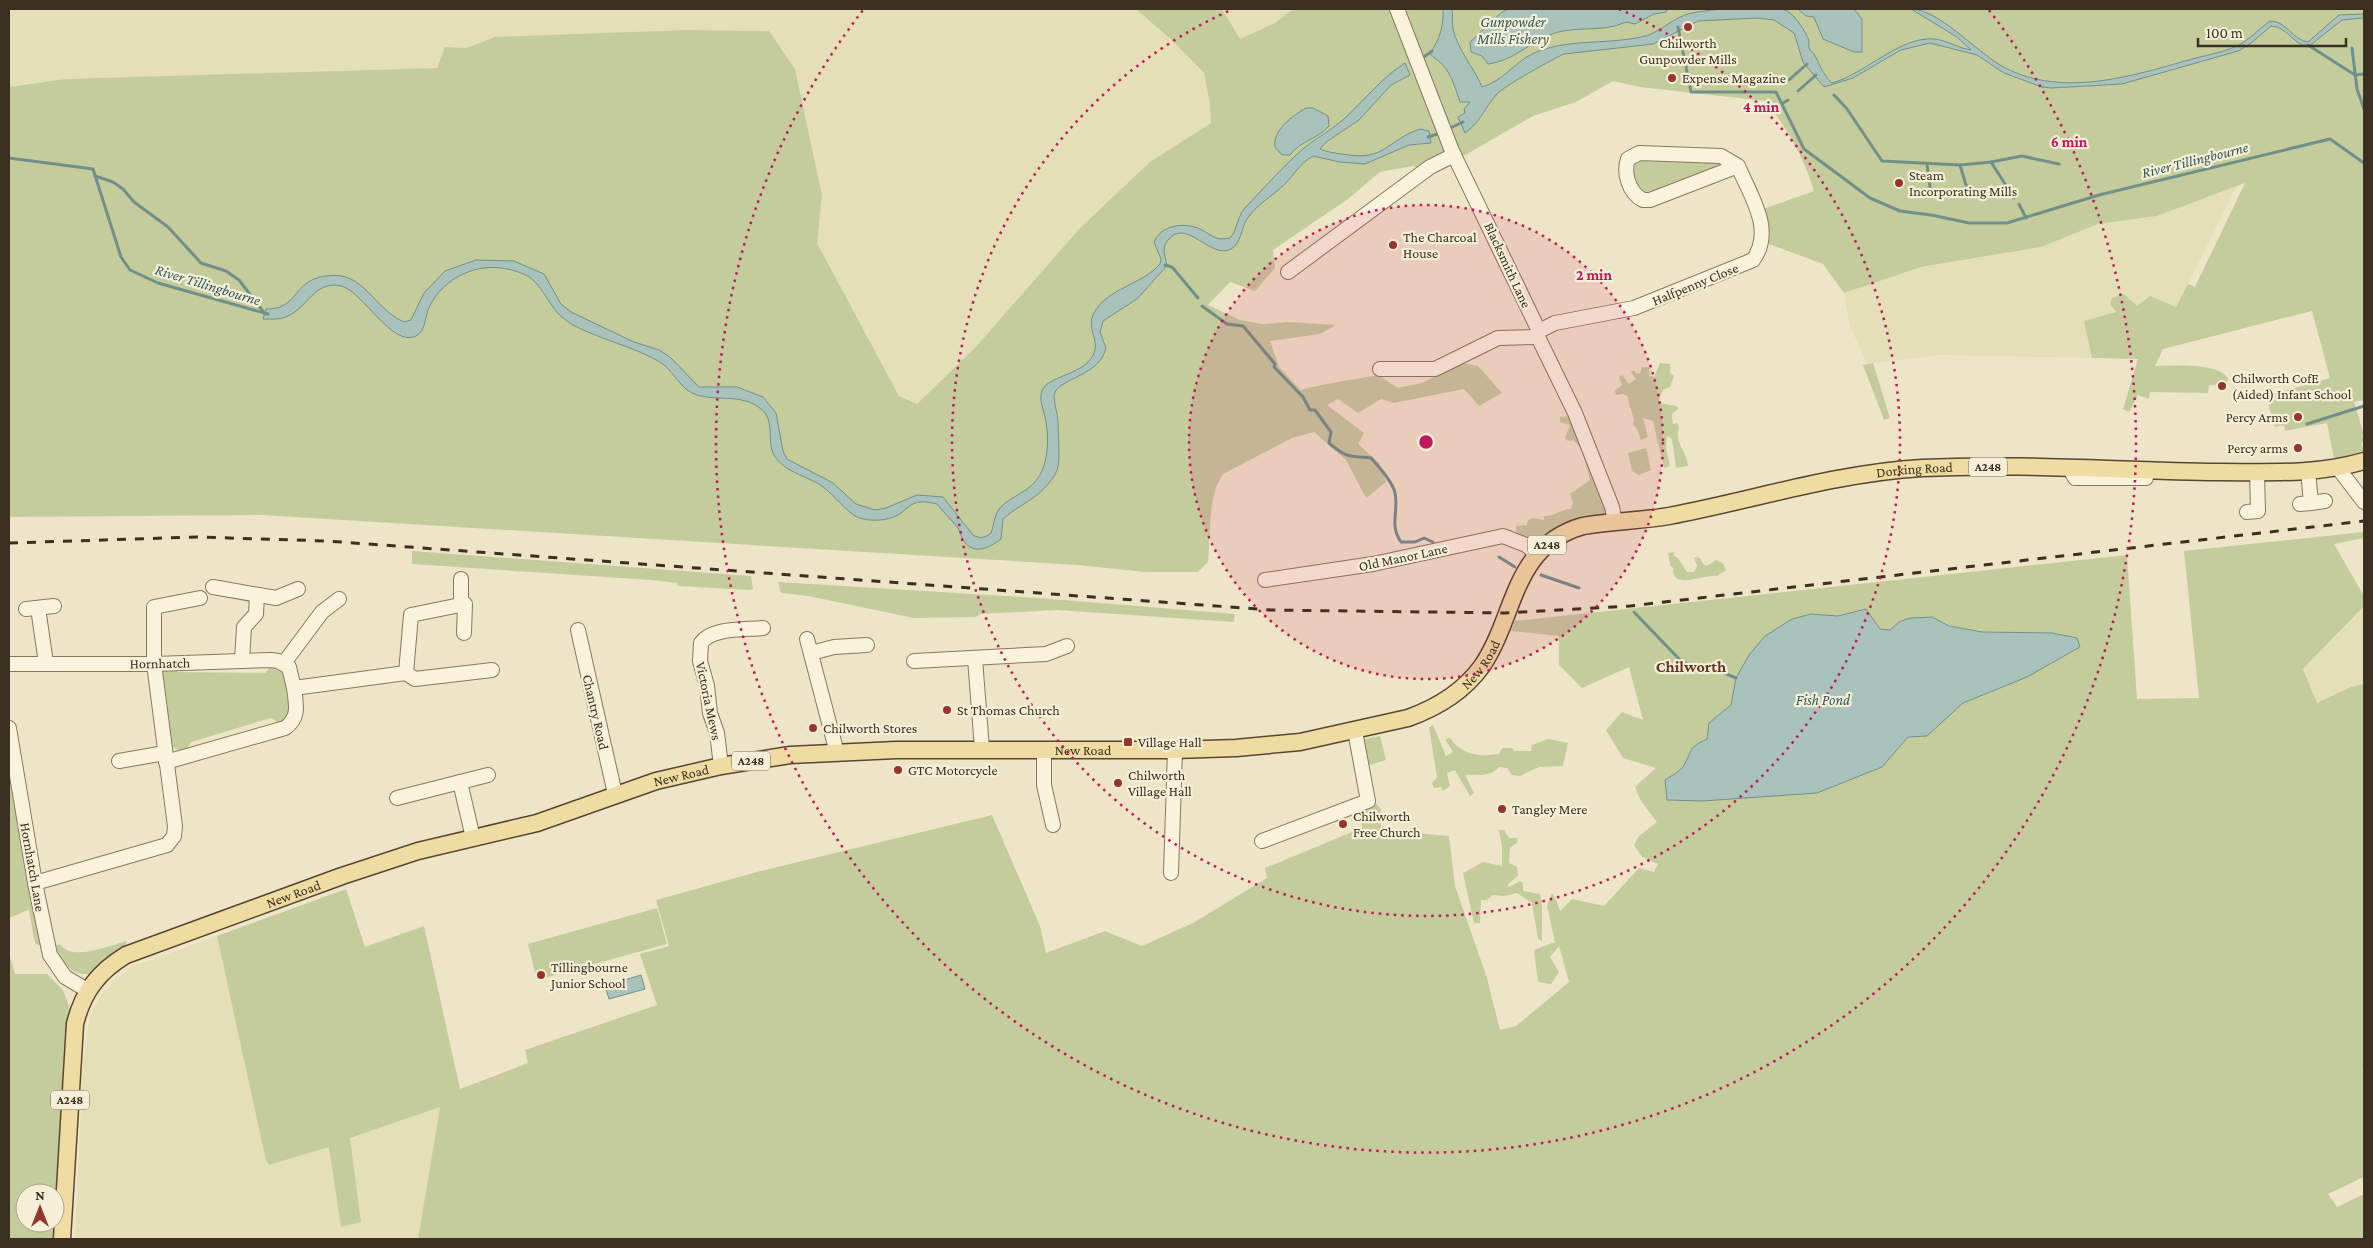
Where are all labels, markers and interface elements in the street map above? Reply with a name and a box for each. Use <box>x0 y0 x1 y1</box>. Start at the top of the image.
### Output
water label: Gunpowder Mills Fishery <box>1476 14 1549 48</box>
scale bar <box>2198 15 2346 47</box>
marker: Chilworth Gunpowder Mills <box>1682 21 1694 33</box>
text: 100 m <box>2206 25 2243 41</box>
place label: Chilworth Gunpowder Mills <box>1639 35 1737 67</box>
place label: Expense Magazine <box>1682 70 1786 86</box>
marker: Expense Magazine <box>1666 72 1678 84</box>
text: 4 min <box>1743 99 1780 115</box>
text: 6 min <box>2051 134 2088 150</box>
water label: River Tillingbourne <box>2140 139 2250 182</box>
place label: Steam Incorporating Mills <box>1909 167 2017 199</box>
marker: Steam Incorporating Mills <box>1893 177 1905 189</box>
street label: Blacksmith Lane <box>1481 220 1535 310</box>
place label: The Charcoal House <box>1403 229 1477 261</box>
marker: The Charcoal House <box>1387 239 1399 251</box>
street label: Halfpenny Close <box>1650 259 1740 309</box>
water label: River Tillingbourne <box>153 261 263 310</box>
text: 2 min <box>1576 267 1612 283</box>
place label: Chilworth CofE (Aided) Infant School <box>2232 370 2352 403</box>
marker: Chilworth CofE (Aided) Infant School <box>2216 380 2228 392</box>
place label: Percy Arms <box>2226 409 2288 425</box>
marker: Percy Arms <box>2292 411 2304 423</box>
centre of rings <box>1417 433 1435 451</box>
place label: Percy arms <box>2227 440 2288 456</box>
marker: Percy arms <box>2292 442 2304 454</box>
road number: A248 <box>1969 458 2007 477</box>
street label: Dorking Road <box>1875 459 1954 481</box>
road number: A248 <box>1528 536 1566 554</box>
street label: Old Manor Lane <box>1357 540 1449 574</box>
street label: New Road <box>1458 637 1503 692</box>
street label: Hornhatch <box>130 654 191 672</box>
district label: Chilworth <box>1656 658 1726 675</box>
street label: Victoria Mews <box>693 660 725 742</box>
street label: Chantry Road <box>580 673 613 752</box>
water label: Fish Pond <box>1796 692 1851 708</box>
place label: St Thomas Church <box>957 702 1060 718</box>
marker: St Thomas Church <box>941 704 953 716</box>
place label: Chilworth Stores <box>823 720 917 736</box>
marker: Chilworth Stores <box>807 722 819 734</box>
place label: Village Hall <box>1138 734 1202 750</box>
marker: Village Hall <box>1122 736 1134 748</box>
street label: New Road <box>1055 742 1112 758</box>
road number: A248 <box>732 751 770 770</box>
street label: New Road <box>652 761 711 789</box>
place label: GTC Motorcycle <box>908 762 998 778</box>
marker: GTC Motorcycle <box>892 764 904 776</box>
place label: Chilworth Village Hall <box>1128 767 1192 799</box>
marker: Chilworth Village Hall <box>1112 777 1124 789</box>
place label: Tangley Mere <box>1512 801 1587 817</box>
marker: Tangley Mere <box>1496 803 1508 815</box>
place label: Chilworth Free Church <box>1353 808 1421 840</box>
marker: Chilworth Free Church <box>1337 818 1349 830</box>
street label: Hornhatch Lane <box>17 821 49 913</box>
street label: New Road <box>264 876 323 911</box>
place label: Tillingbourne Junior School <box>549 959 628 991</box>
marker: Tillingbourne Junior School <box>535 969 547 981</box>
road number: A248 <box>51 1090 89 1110</box>
north arrow <box>15 1183 65 1233</box>
text: N <box>35 1187 45 1203</box>

